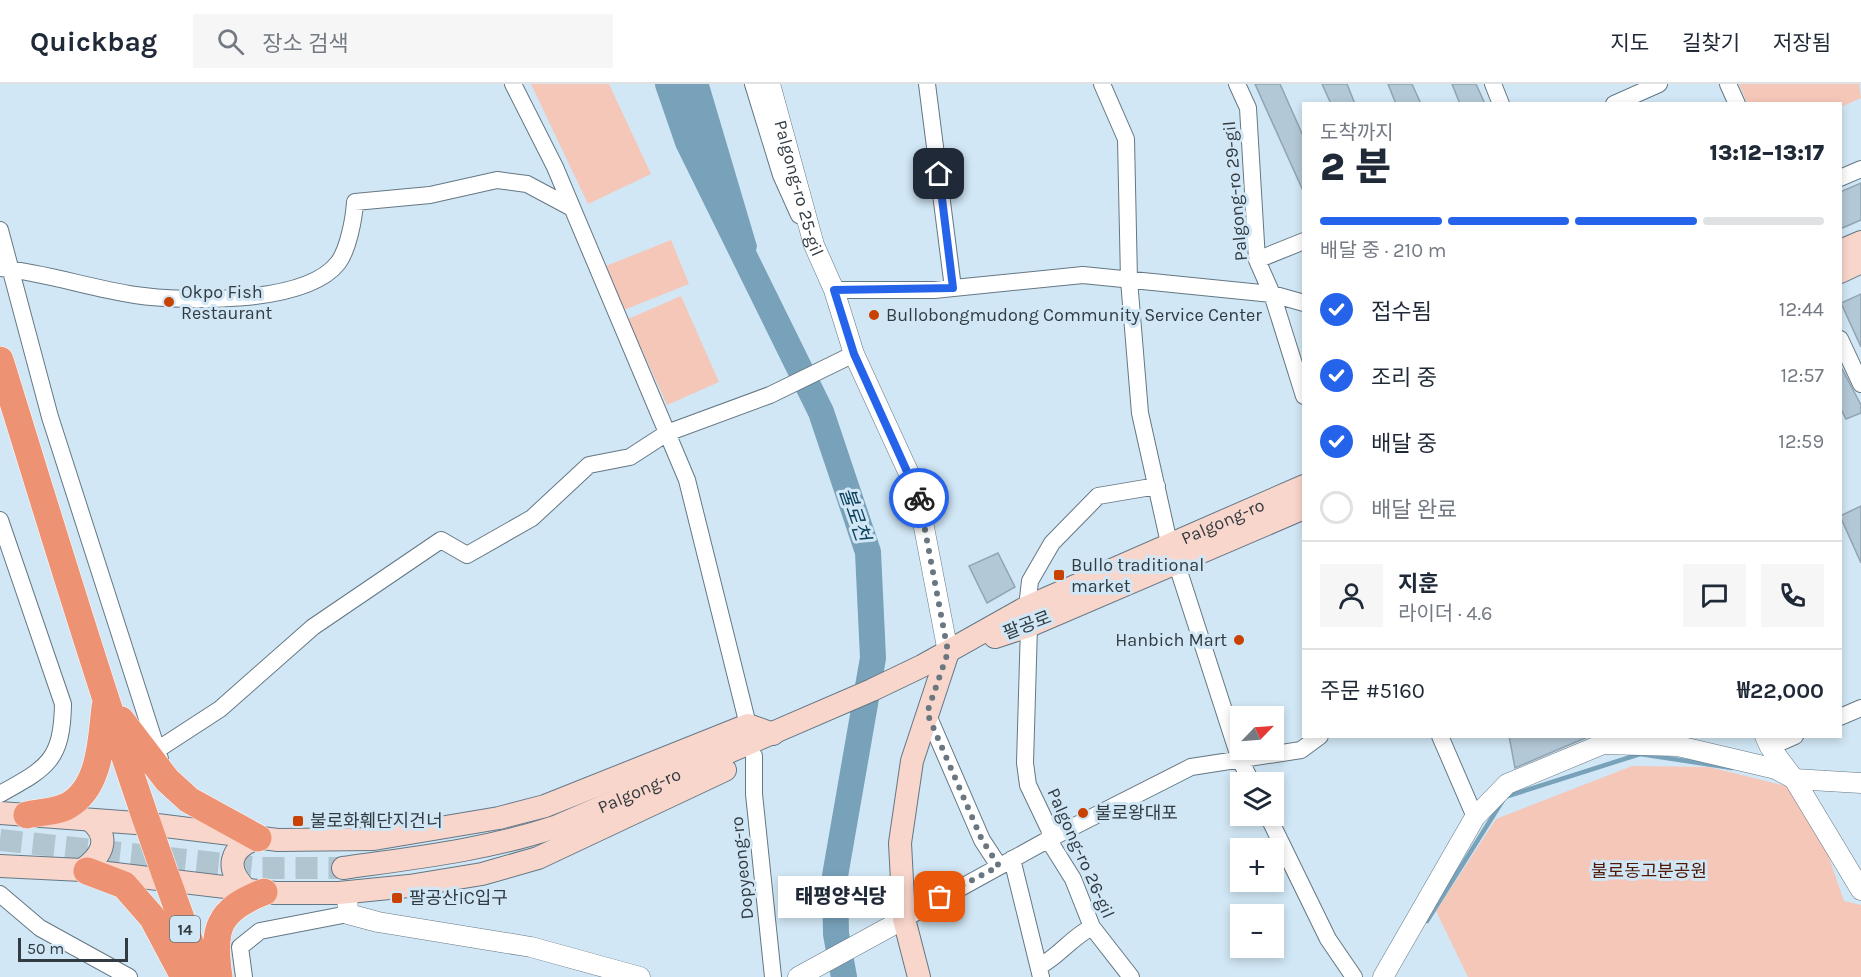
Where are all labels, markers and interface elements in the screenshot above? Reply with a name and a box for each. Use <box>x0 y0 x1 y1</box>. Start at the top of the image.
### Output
search box <box>193 14 613 68</box>
text: Quickbag <box>30 25 157 58</box>
icon: search <box>214 25 247 58</box>
text: 장소 검색 <box>262 31 348 57</box>
text: 지도 <box>1610 31 1649 55</box>
text: 길찾기 <box>1682 31 1740 55</box>
text: 저장됨 <box>1773 31 1831 55</box>
street label: Palgong-ro 25-gil <box>769 118 829 260</box>
street label: Palgong-ro 29-gil <box>1218 120 1252 262</box>
text: 도착까지 <box>1320 121 1394 144</box>
text: 13:12–13:17 <box>1709 140 1824 166</box>
text: 2 분 <box>1320 144 1391 190</box>
pin <box>913 148 964 199</box>
icon: home <box>922 157 955 190</box>
text: 배달 중 · 210 m <box>1320 239 1447 262</box>
place label: Okpo Fish Restaurant <box>181 281 273 324</box>
icon: check <box>1320 293 1353 326</box>
marker: Okpo Fish Restaurant <box>162 295 176 309</box>
text: 12:44 <box>1779 298 1824 321</box>
text: 접수됨 <box>1371 299 1432 325</box>
place label: Bullobongmudong Community Service Center <box>886 304 1262 326</box>
marker: Bullobongmudong Community Service Center <box>867 308 881 322</box>
icon: check <box>1320 359 1353 392</box>
text: 12:57 <box>1781 364 1824 387</box>
text: 조리 중 <box>1371 365 1437 391</box>
icon: check <box>1320 425 1353 458</box>
text: 12:59 <box>1778 430 1824 453</box>
text: 배달 중 <box>1371 431 1437 457</box>
courier <box>889 468 949 528</box>
icon: bike <box>903 482 936 515</box>
water label: 불로천 <box>835 484 875 546</box>
street label: Palgong-ro <box>1178 494 1268 549</box>
text: 배달 완료 <box>1371 497 1457 523</box>
place label: Bullo traditional market <box>1071 554 1204 597</box>
button: person <box>1320 564 1383 627</box>
button: chat <box>1683 564 1746 627</box>
button: phone <box>1761 564 1824 627</box>
marker: Bullo traditional market <box>1052 568 1066 582</box>
text: 지훈 <box>1398 571 1438 597</box>
text: 라이더 · 4.6 <box>1398 602 1492 625</box>
street label: 팔공로 <box>1000 606 1054 644</box>
place label: Hanbich Mart <box>1115 629 1227 651</box>
marker: Hanbich Mart <box>1232 633 1246 647</box>
text: 주문 #5160 <box>1320 678 1425 704</box>
text: ₩22,000 <box>1737 678 1824 704</box>
north arrow <box>1230 706 1284 760</box>
map controls <box>1230 706 1284 958</box>
street label: Palgong-ro <box>594 763 684 818</box>
button: layers <box>1230 772 1284 826</box>
street label: Palgong-ro 26-gil <box>1042 784 1120 922</box>
place label: 불로왕대포 <box>1095 802 1178 824</box>
marker: 불로왕대포 <box>1076 806 1090 820</box>
place label: 불로화훼단지건너 <box>310 810 442 832</box>
marker: 불로화훼단지건너 <box>291 814 305 828</box>
street label: Dopyeong-ro <box>726 815 758 921</box>
button: + <box>1230 838 1284 892</box>
park label: 불로동고분공원 <box>1591 860 1707 882</box>
pin <box>914 871 965 922</box>
callout: 태평양식당 <box>778 876 904 918</box>
icon: bag <box>923 880 956 913</box>
text: 태평양식당 <box>795 885 887 908</box>
place label: 팔공산IC입구 <box>409 887 508 909</box>
marker: 팔공산IC입구 <box>390 891 404 905</box>
button: − <box>1230 904 1284 958</box>
road number: 14 <box>170 916 200 942</box>
scale bar <box>18 935 128 962</box>
text: 50 m <box>27 939 64 958</box>

